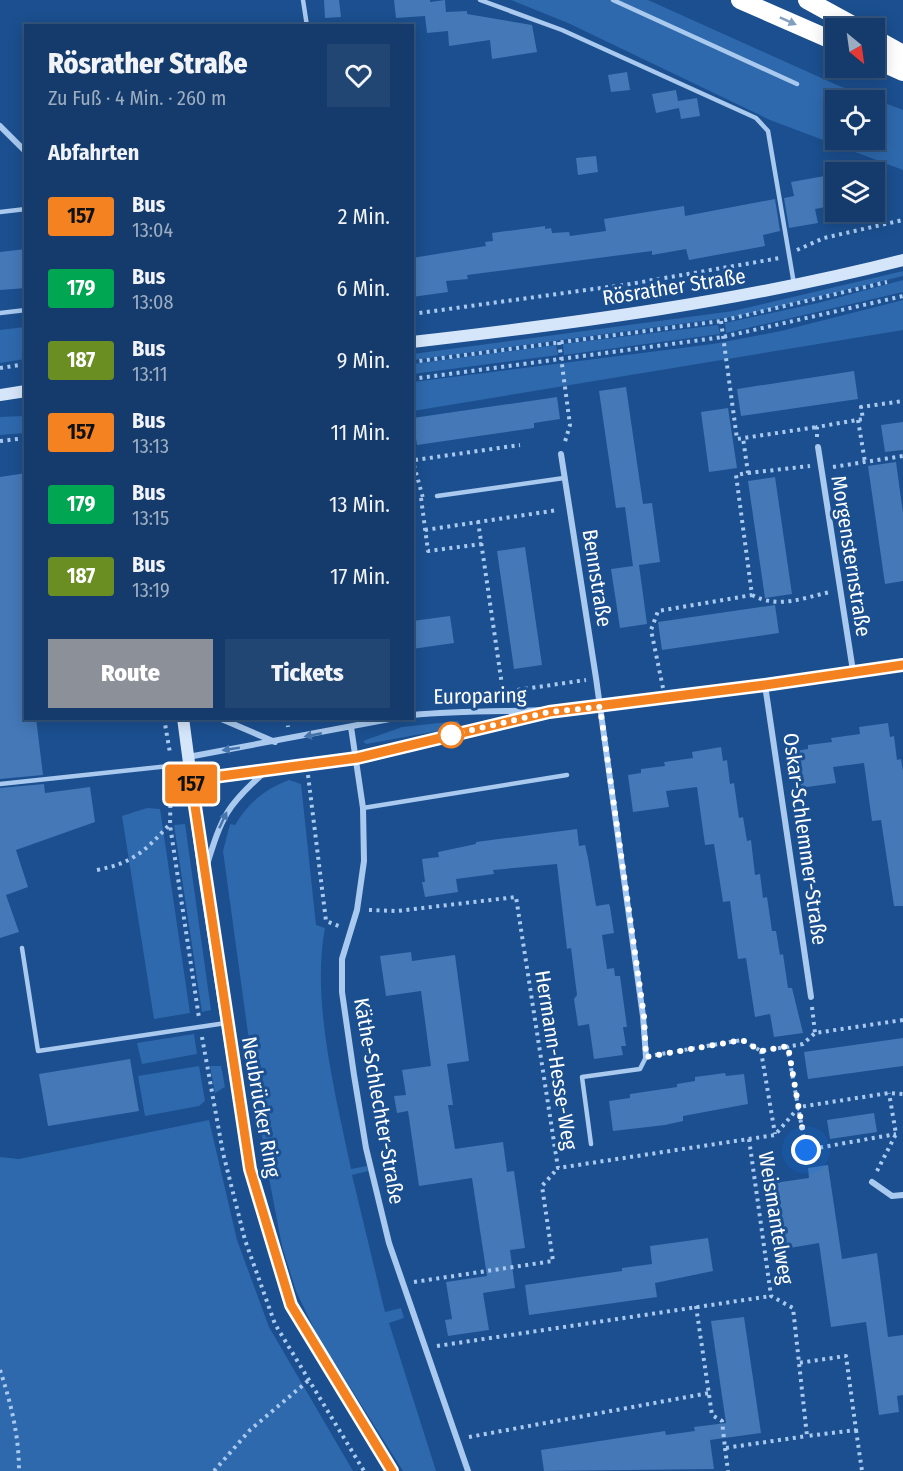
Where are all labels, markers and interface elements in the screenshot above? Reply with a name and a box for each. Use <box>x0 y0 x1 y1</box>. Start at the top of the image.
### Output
one-way arrow <box>779 16 797 26</box>
north arrow <box>825 18 885 78</box>
map controls <box>825 18 885 222</box>
button: heart <box>327 44 390 107</box>
text: Rösrather Straße <box>48 47 248 80</box>
text: Zu Fuß · 4 Min. · 260 m <box>48 86 226 110</box>
button: locate <box>825 90 885 150</box>
text: Abfahrten <box>48 139 139 166</box>
button: layers <box>825 162 885 222</box>
text: Bus <box>132 191 165 218</box>
text: 157 <box>67 203 95 229</box>
text: 2 Min. <box>338 203 390 230</box>
text: 13:04 <box>132 218 173 242</box>
text: Bus <box>132 263 165 290</box>
street label: Rösrather Straße <box>601 263 747 311</box>
text: 179 <box>67 275 95 301</box>
text: 6 Min. <box>336 275 390 302</box>
text: 13:08 <box>132 290 173 314</box>
text: Bus <box>132 335 165 362</box>
text: 187 <box>67 347 95 373</box>
text: 9 Min. <box>337 347 390 374</box>
text: 13:11 <box>132 362 168 386</box>
text: Bus <box>132 407 165 434</box>
text: 157 <box>67 419 95 445</box>
text: 11 Min. <box>331 419 390 446</box>
text: 13:13 <box>132 434 169 458</box>
street label: Morgensternstraße <box>825 474 877 638</box>
text: Bus <box>132 479 165 506</box>
text: 179 <box>67 491 95 517</box>
text: 13 Min. <box>329 491 390 518</box>
text: 13:15 <box>132 506 169 530</box>
street label: Bennstraße <box>576 527 618 629</box>
text: Bus <box>132 551 165 578</box>
text: 187 <box>67 563 95 589</box>
text: 17 Min. <box>330 563 390 590</box>
text: 13:19 <box>132 578 170 602</box>
button: Route <box>48 639 213 708</box>
button: Tickets <box>225 639 390 708</box>
street label: Europaring <box>433 682 527 710</box>
unlabelled marker <box>438 722 464 748</box>
one-way arrow <box>303 731 322 740</box>
street label: Oskar-Schlemmer-Straße <box>777 731 833 947</box>
one-way arrow <box>222 745 241 754</box>
line badge: 157 <box>156 764 225 804</box>
text: 157 <box>177 771 205 797</box>
one-way arrow <box>218 810 228 828</box>
street label: Hermann-Hesse-Weg <box>529 968 583 1152</box>
street label: Käthe-Schlechter-Straße <box>348 996 410 1206</box>
street label: Neubrücker Ring <box>236 1035 286 1180</box>
your location <box>791 1135 821 1165</box>
street label: Weismantelweg <box>753 1150 799 1286</box>

